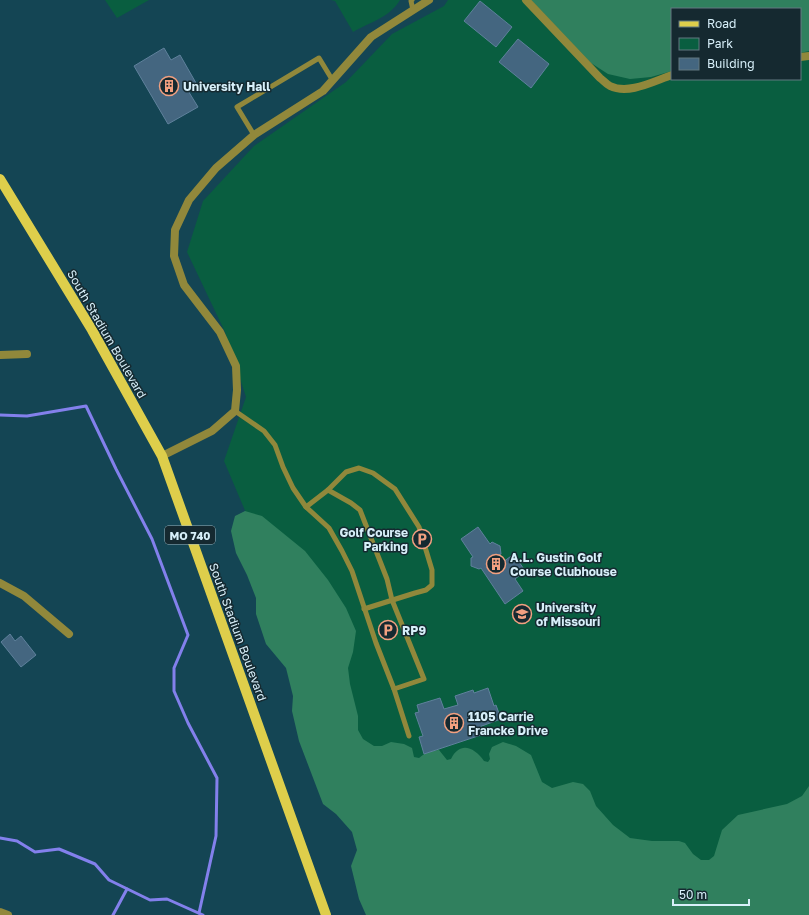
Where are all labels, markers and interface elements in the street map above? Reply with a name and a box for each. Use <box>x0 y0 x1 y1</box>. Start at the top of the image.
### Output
legend <box>671 8 801 80</box>
text: Road <box>707 16 736 31</box>
text: Park <box>707 36 733 51</box>
text: Building <box>707 56 755 71</box>
building icon: University Hall <box>158 75 180 97</box>
place label: University Hall <box>183 79 270 94</box>
street label: South Stadium Boulevard <box>64 267 150 401</box>
place label: Golf Course Parking <box>339 525 408 554</box>
road number: MO 740 <box>165 526 215 544</box>
parking icon: Golf Course Parking <box>411 528 433 550</box>
place label: A.L. Gustin Golf Course Clubhouse <box>510 550 617 579</box>
building icon: A.L. Gustin Golf Course Clubhouse <box>485 553 507 575</box>
street label: South Stadium Boulevard <box>206 561 270 703</box>
place label: University of Missouri <box>536 600 600 629</box>
school or university icon: University of Missouri <box>511 603 533 625</box>
parking icon: RP9 <box>377 619 399 641</box>
place label: RP9 <box>402 623 426 638</box>
place label: 1105 Carrie Francke Drive <box>468 709 548 738</box>
building icon: 1105 Carrie Francke Drive <box>443 712 465 734</box>
scale bar <box>673 881 749 907</box>
text: 50 m <box>679 887 707 902</box>

